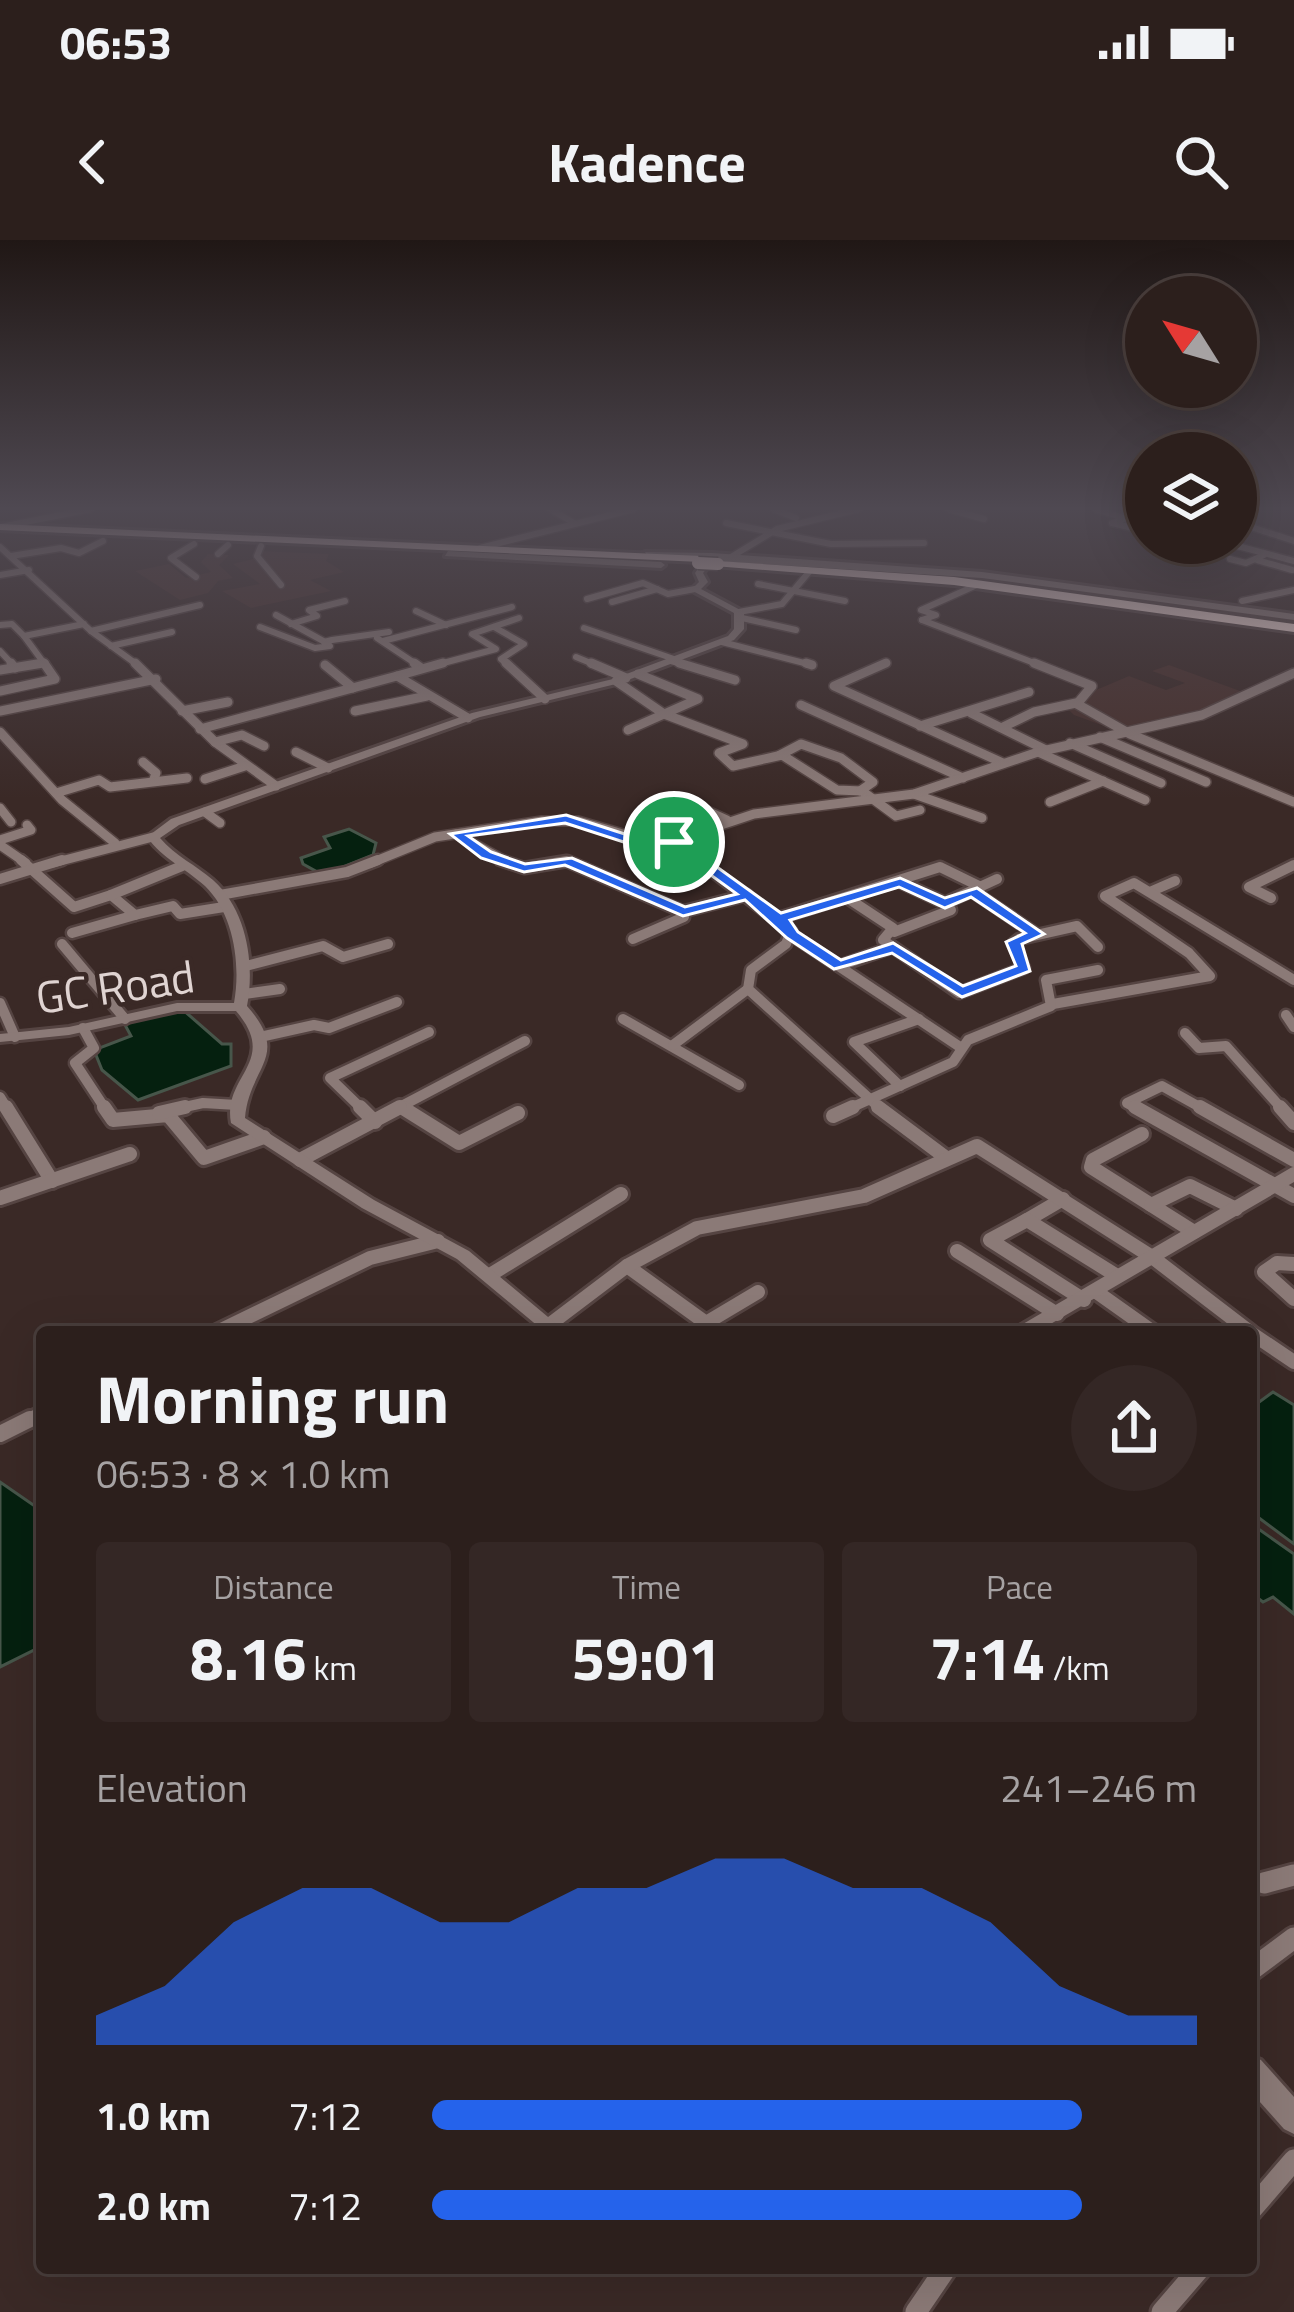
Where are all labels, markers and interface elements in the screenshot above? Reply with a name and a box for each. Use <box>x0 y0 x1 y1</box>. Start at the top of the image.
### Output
text: 06:53 <box>60 8 172 76</box>
text: Kadence <box>548 121 746 203</box>
icon: back <box>60 129 126 195</box>
icon: search <box>1168 129 1234 195</box>
north arrow <box>1125 276 1257 408</box>
map controls <box>1125 276 1257 564</box>
button: layers <box>1125 432 1257 564</box>
pin <box>623 791 725 893</box>
icon: arrive <box>641 809 707 875</box>
street label: GC Road <box>31 941 199 1031</box>
text: Morning run <box>96 1348 449 1449</box>
button: share <box>1071 1365 1197 1491</box>
text: 06:53 · 8 × 1.0 km <box>96 1444 390 1503</box>
text: Distance <box>213 1562 334 1612</box>
text: Time <box>612 1562 681 1612</box>
text: Pace <box>986 1562 1053 1612</box>
text: 8.16 <box>190 1612 306 1703</box>
text: 59:01 <box>572 1612 721 1703</box>
text: 7:14 <box>929 1612 1045 1703</box>
text: km <box>306 1643 357 1693</box>
text: /km <box>1045 1643 1110 1693</box>
text: Elevation <box>96 1758 248 1817</box>
text: 241–246 m <box>1000 1758 1197 1817</box>
text: 1.0 km <box>96 2086 211 2145</box>
text: 7:12 <box>288 2086 362 2145</box>
text: 2.0 km <box>96 2176 211 2235</box>
text: 7:12 <box>288 2176 362 2235</box>

